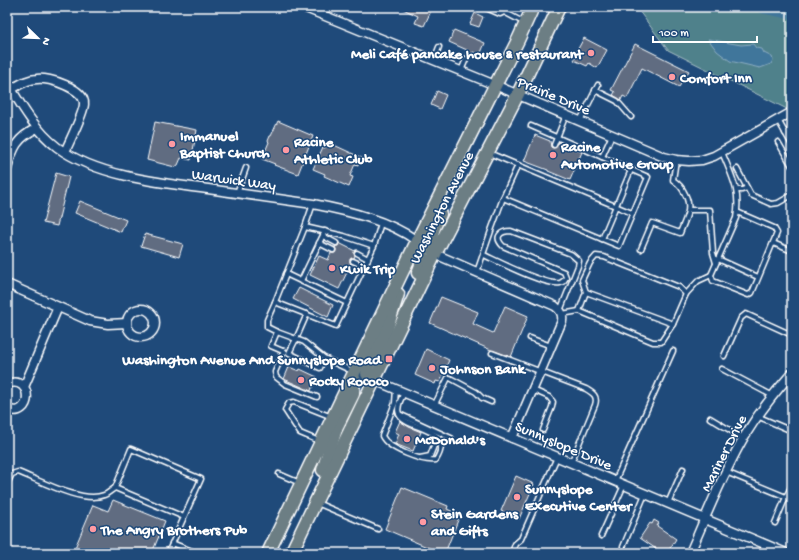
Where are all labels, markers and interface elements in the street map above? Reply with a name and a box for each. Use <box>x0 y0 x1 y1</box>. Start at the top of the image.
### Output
north arrow <box>18 18 58 58</box>
scale bar <box>653 18 757 44</box>
text: 100 m <box>658 27 689 41</box>
text: N <box>38 35 52 47</box>
place label: Meli Café pancake house & restaurant <box>351 46 585 64</box>
marker: Meli Café pancake house & restaurant <box>586 48 596 58</box>
place label: Comfort Inn <box>679 70 753 88</box>
marker: Comfort Inn <box>667 72 677 82</box>
street label: Prairie Drive <box>513 73 593 120</box>
place label: Immanuel Baptist Church <box>179 128 270 163</box>
place label: Racine Athletic Club <box>293 134 373 169</box>
marker: Immanuel Baptist Church <box>167 139 177 149</box>
place label: Racine Automotive Group <box>560 139 674 174</box>
marker: Racine Athletic Club <box>281 145 291 155</box>
street label: Washington Avenue <box>407 149 479 267</box>
marker: Racine Automotive Group <box>548 150 558 160</box>
street label: Warwick Way <box>190 166 278 196</box>
place label: Kwik Trip <box>339 261 396 279</box>
marker: Kwik Trip <box>327 263 337 273</box>
place label: Washington Avenue And Sunnyslope Road <box>121 352 383 370</box>
marker: Washington Avenue And Sunnyslope Road <box>384 354 394 364</box>
place label: Johnson Bank <box>439 361 527 379</box>
marker: Johnson Bank <box>427 363 437 373</box>
place label: Rocky Rococo <box>308 373 389 391</box>
marker: Rocky Rococo <box>296 375 306 385</box>
street label: Mariner Drive <box>698 412 752 495</box>
street label: Sunnyslope Drive <box>512 418 615 475</box>
place label: McDonald's <box>415 432 486 450</box>
marker: McDonald's <box>402 434 412 444</box>
place label: Sunnyslope Executive Center <box>525 481 633 516</box>
marker: Sunnyslope Executive Center <box>512 492 522 502</box>
place label: Stein Gardens and Gifts <box>430 506 520 541</box>
marker: Stein Gardens and Gifts <box>418 517 428 527</box>
place label: The Angry Brothers Pub <box>100 522 247 540</box>
marker: The Angry Brothers Pub <box>88 524 98 534</box>

